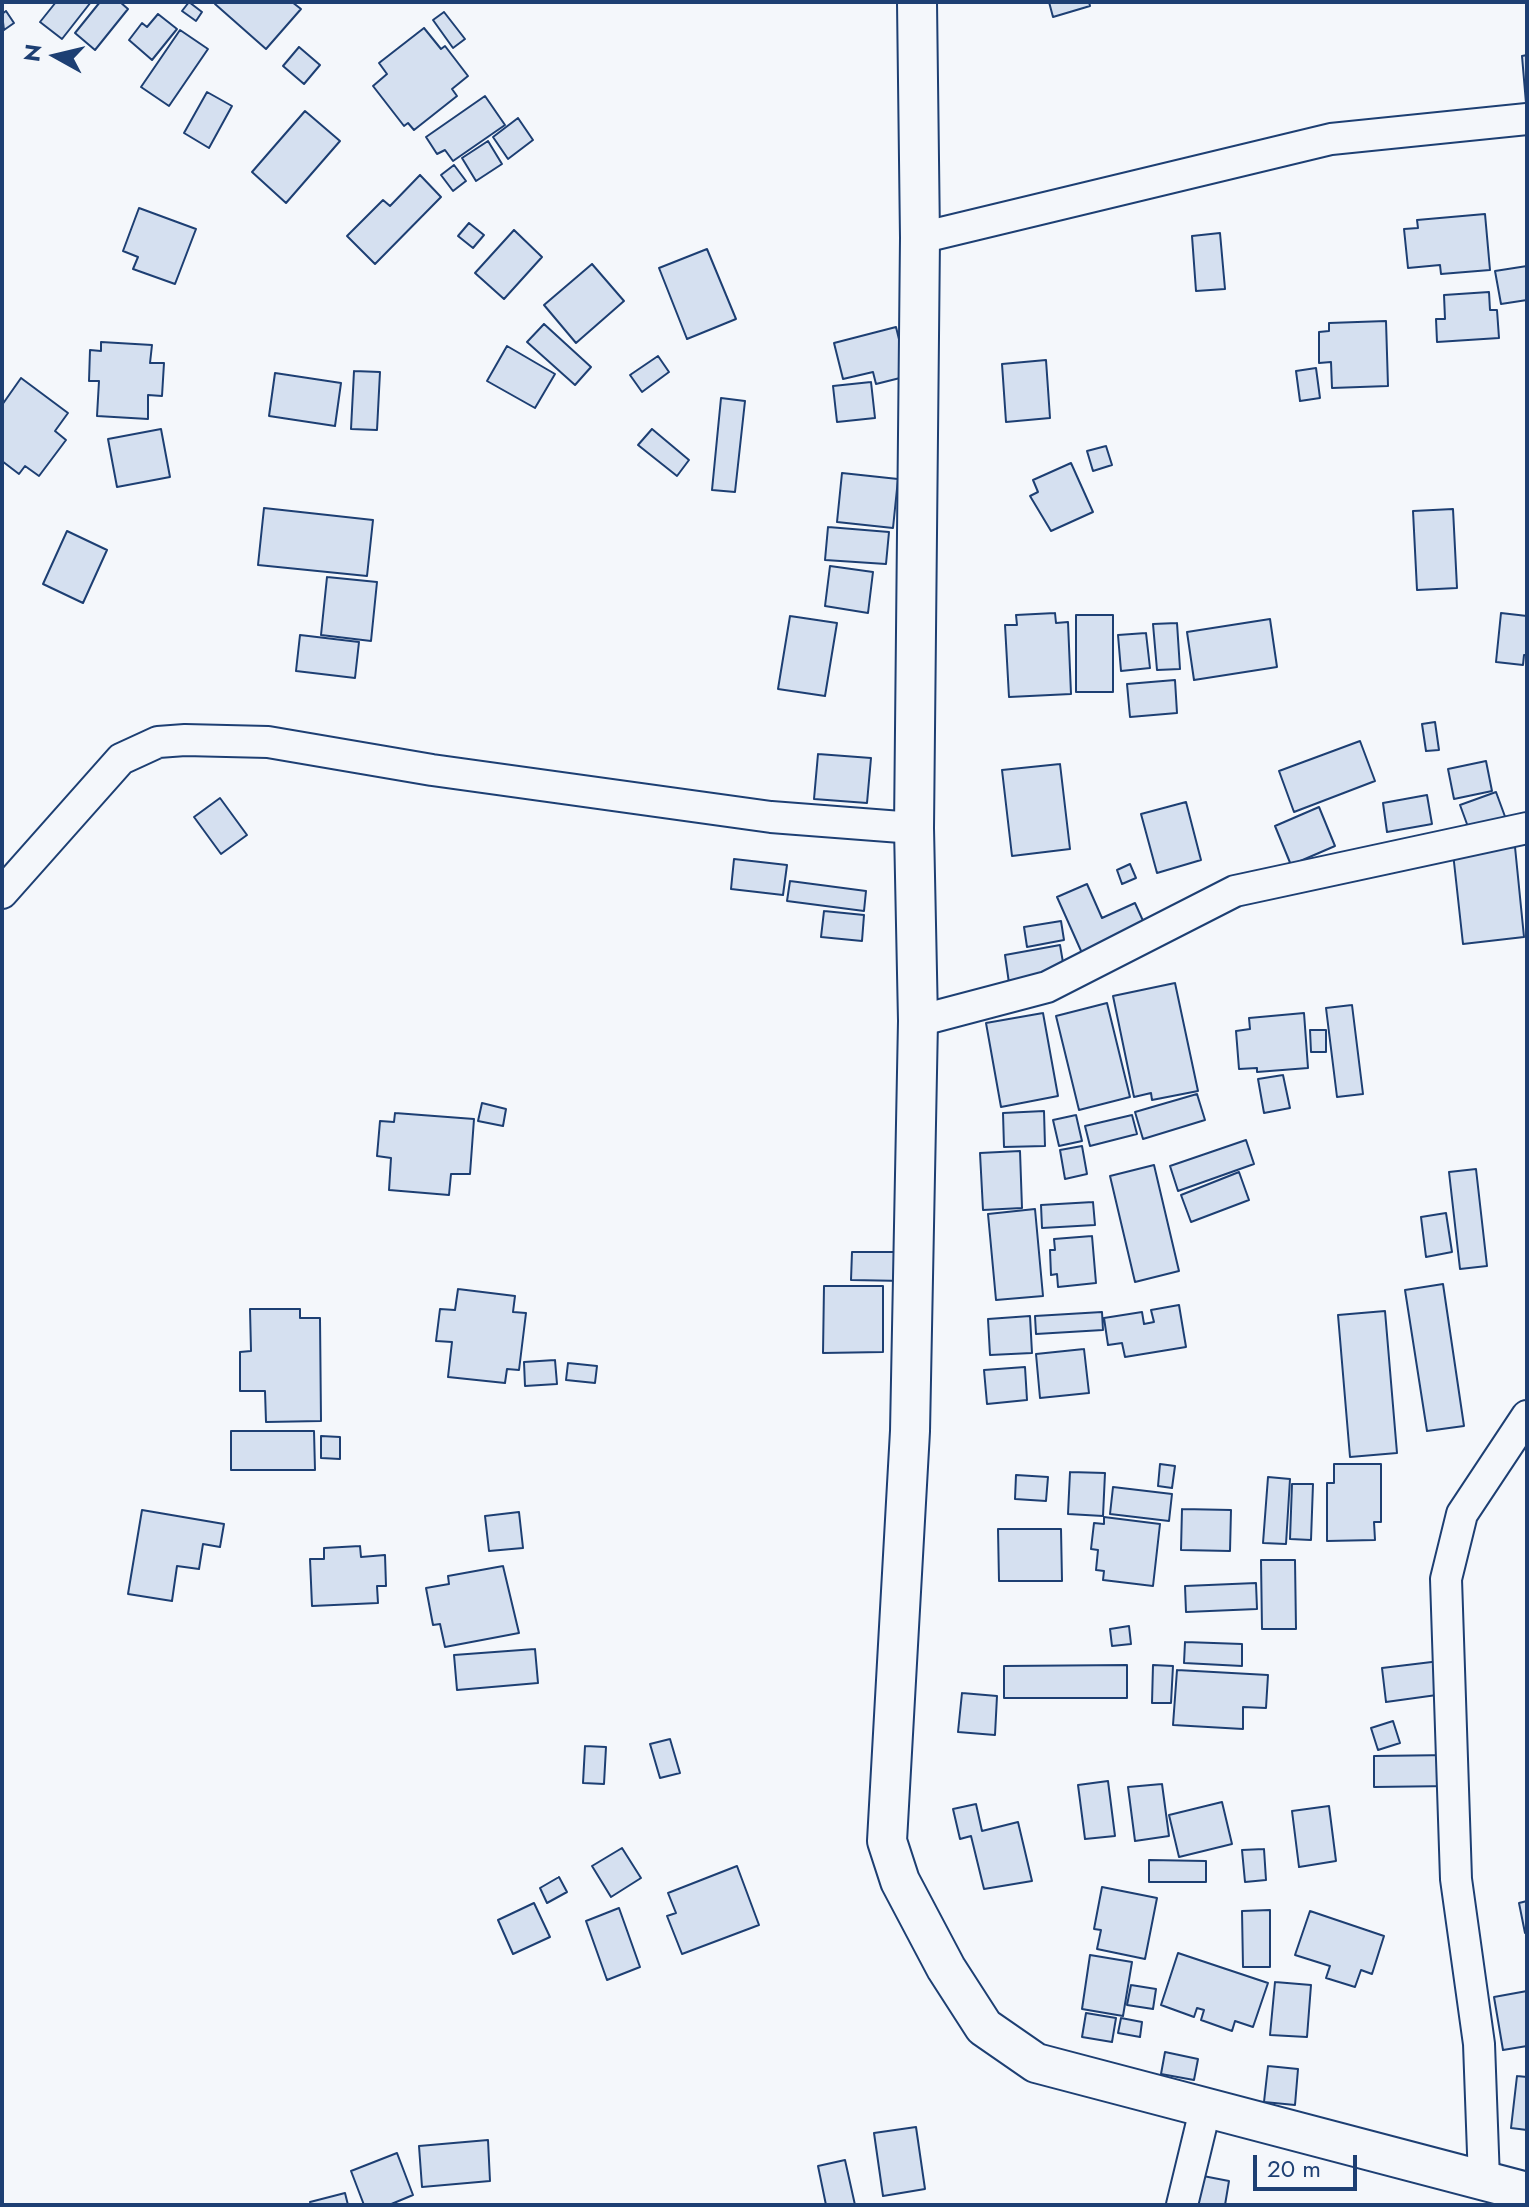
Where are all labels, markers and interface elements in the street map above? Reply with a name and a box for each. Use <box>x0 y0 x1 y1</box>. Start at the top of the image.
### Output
north arrow <box>16 16 96 96</box>
text: N <box>15 42 49 64</box>
scale bar <box>1257 2139 1361 2189</box>
text: 20 m <box>1267 2151 1321 2186</box>

